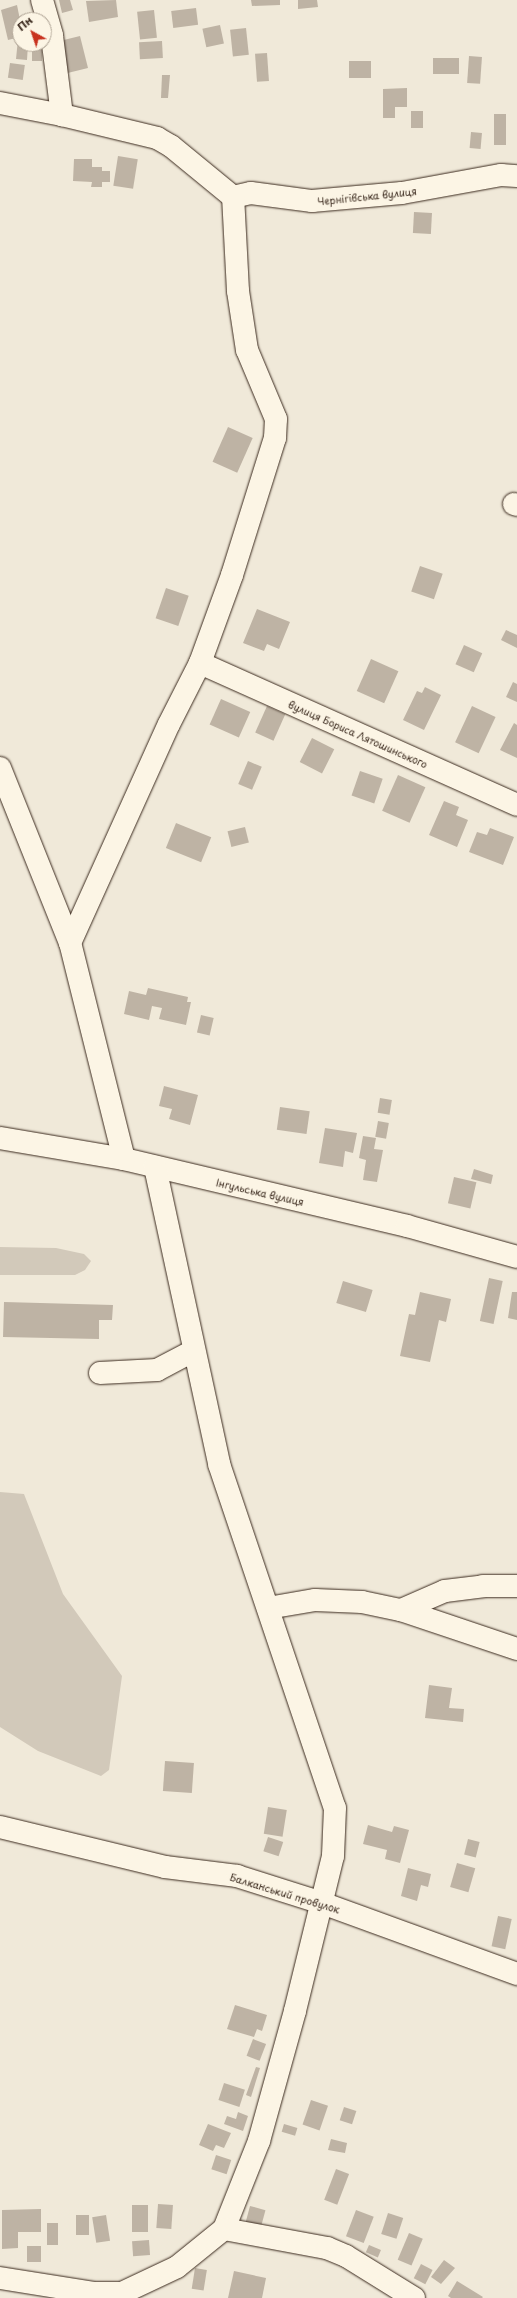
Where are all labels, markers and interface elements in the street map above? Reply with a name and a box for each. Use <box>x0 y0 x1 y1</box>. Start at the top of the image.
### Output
north arrow <box>12 12 52 52</box>
text: Пн <box>13 12 36 35</box>
street label: Чернігівська вулиця <box>317 185 417 207</box>
street label: вулиця Бориса Лятошинського <box>286 698 430 770</box>
street label: Інгульська вулиця <box>215 1176 305 1208</box>
street label: Балканський провулок <box>229 1871 341 1915</box>

